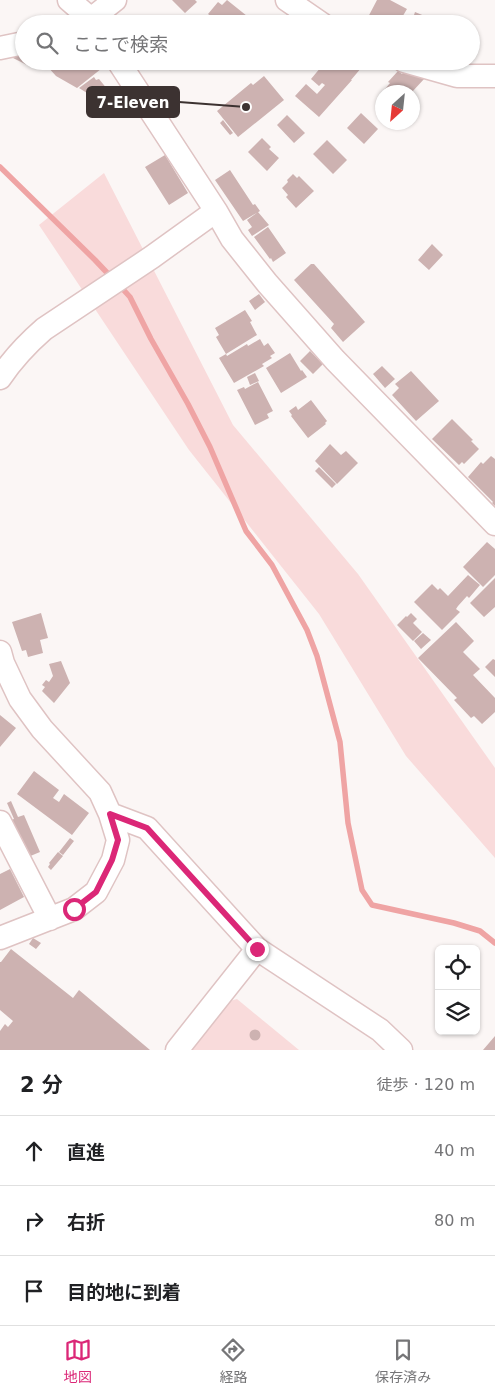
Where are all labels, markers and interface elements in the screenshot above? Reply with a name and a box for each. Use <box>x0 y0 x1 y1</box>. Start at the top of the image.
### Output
search box <box>15 15 480 70</box>
icon: search <box>33 29 61 57</box>
text: ここで検索 <box>73 33 168 55</box>
north arrow <box>375 85 420 130</box>
callout: 7-Eleven <box>87 87 179 117</box>
text: 7-Eleven <box>97 94 169 112</box>
route start <box>63 898 86 921</box>
route end <box>246 938 269 961</box>
map controls <box>435 945 480 1035</box>
button: locate <box>435 945 480 990</box>
button: layers <box>435 990 480 1035</box>
text: 2 分 <box>20 1073 63 1097</box>
text: 徒歩 · 120 m <box>377 1075 475 1094</box>
icon: ahead <box>20 1137 48 1165</box>
text: 直進 <box>67 1141 105 1163</box>
text: 40 m <box>434 1141 475 1160</box>
icon: right <box>20 1207 48 1235</box>
text: 右折 <box>67 1211 105 1233</box>
text: 80 m <box>434 1211 475 1230</box>
icon: arrive <box>20 1277 48 1305</box>
text: 目的地に到着 <box>67 1281 181 1303</box>
tab: 地図 <box>64 1336 92 1386</box>
tab: 経路 <box>219 1336 247 1386</box>
tab: 保存済み <box>375 1336 431 1386</box>

